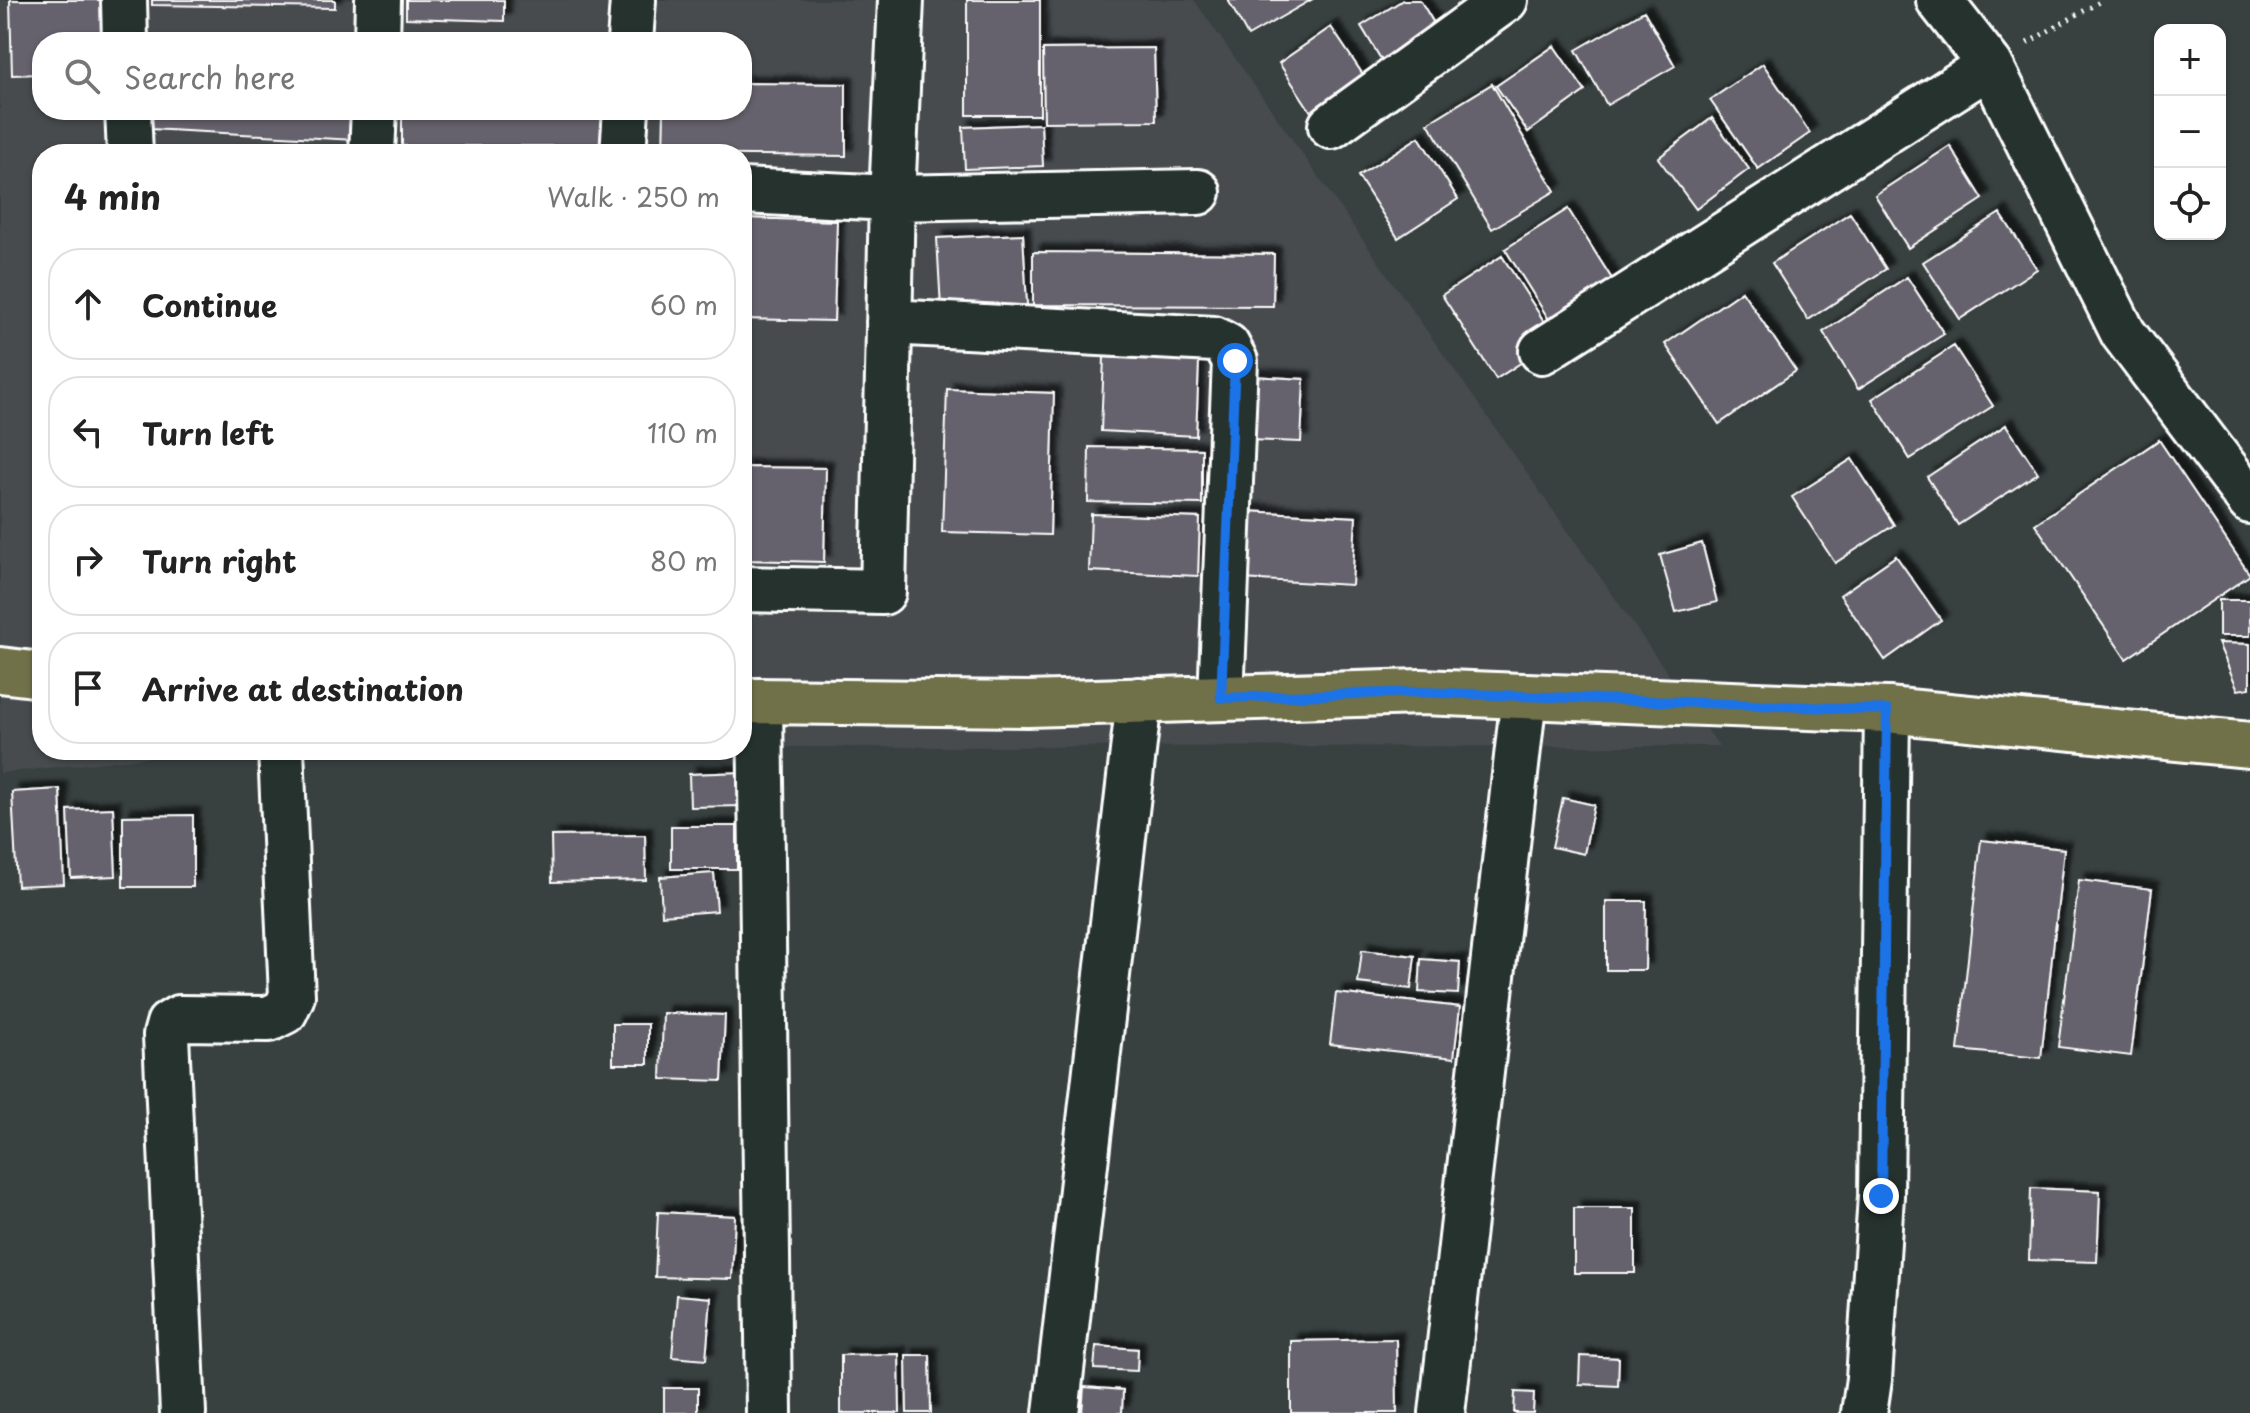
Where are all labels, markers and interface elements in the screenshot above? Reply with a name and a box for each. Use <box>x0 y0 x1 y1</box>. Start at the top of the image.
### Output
map controls <box>2154 24 2226 240</box>
button: + <box>2154 24 2226 96</box>
search box <box>32 32 752 120</box>
icon: search <box>60 54 104 98</box>
text: Search here <box>124 54 296 99</box>
button: − <box>2154 96 2226 168</box>
button: locate <box>2154 168 2226 240</box>
text: 4 min <box>64 170 161 222</box>
text: Walk · 250 m <box>547 177 720 216</box>
icon: ahead <box>66 282 110 326</box>
text: Continue <box>142 282 277 327</box>
text: 60 m <box>650 285 718 324</box>
route start <box>1217 343 1253 379</box>
icon: left <box>66 410 110 454</box>
text: Turn left <box>142 410 274 455</box>
text: 110 m <box>647 413 718 452</box>
icon: right <box>66 538 110 582</box>
text: Turn right <box>142 538 297 583</box>
text: 80 m <box>650 541 718 580</box>
icon: arrive <box>66 666 110 710</box>
text: Arrive at destination <box>142 666 464 711</box>
route end <box>1863 1178 1899 1214</box>

